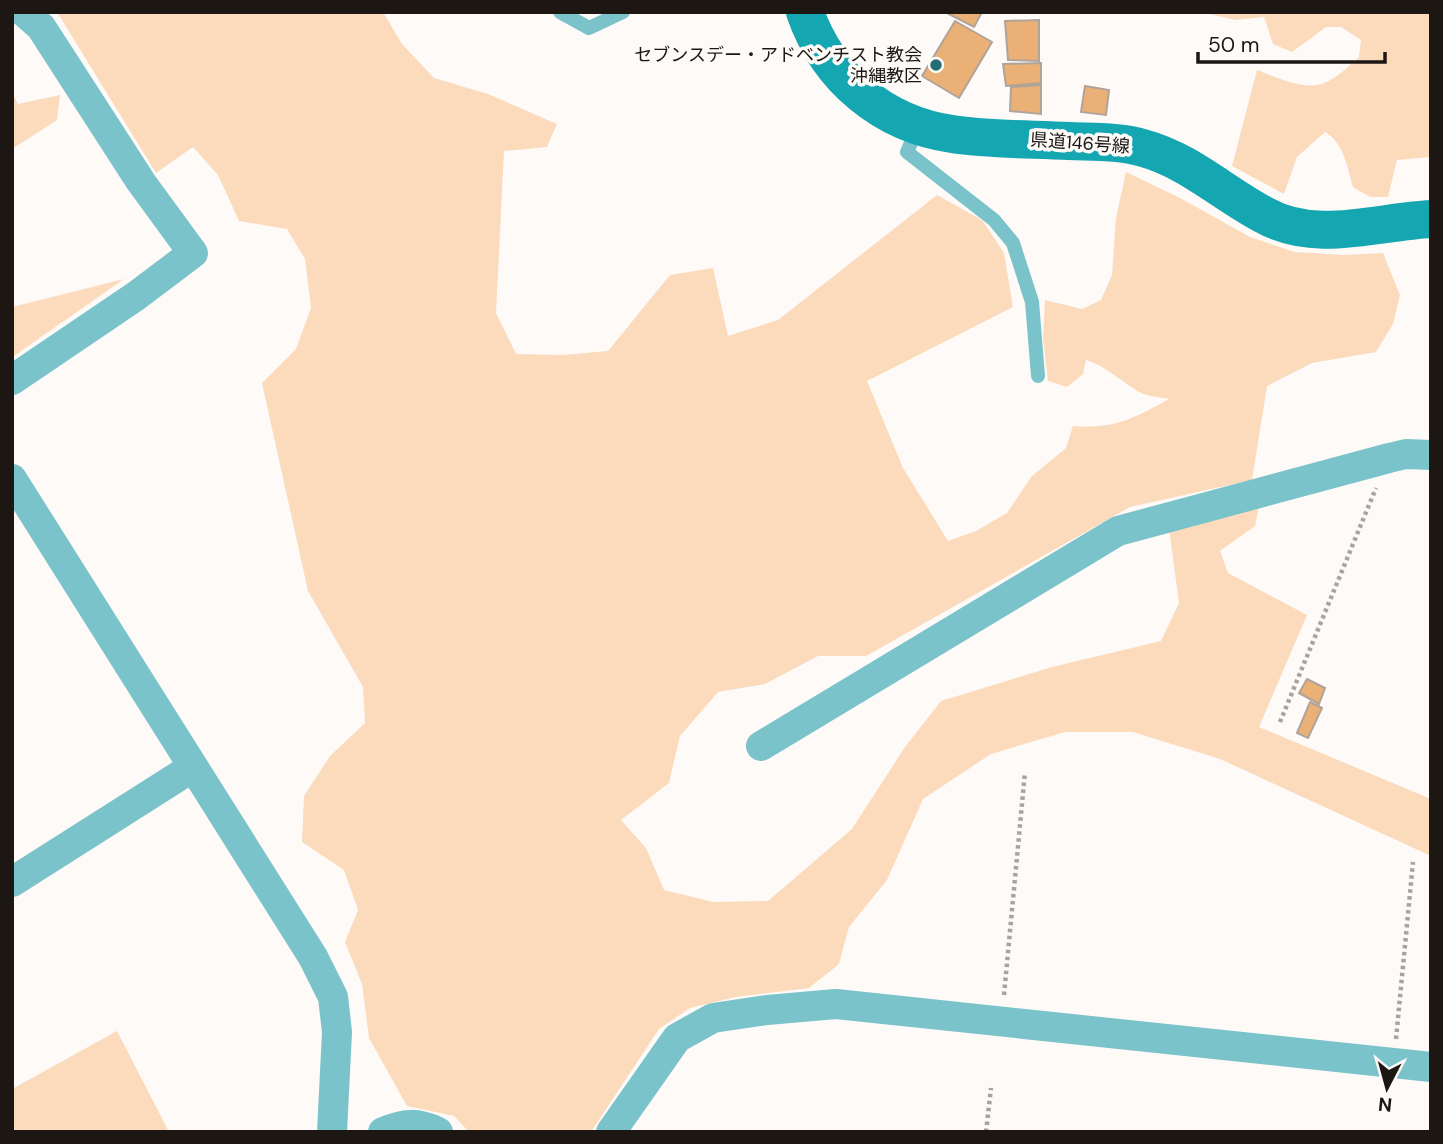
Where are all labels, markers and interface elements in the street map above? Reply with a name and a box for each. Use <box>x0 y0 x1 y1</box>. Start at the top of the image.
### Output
scale bar <box>1198 21 1385 65</box>
text: 50 m <box>1208 31 1259 59</box>
place label: セブンスデー・アドベンチスト教会 沖縄教区 <box>634 43 922 88</box>
marker: セブンスデー・アドベンチスト教会 沖縄教区 <box>928 57 944 73</box>
street label: 県道146号線 <box>1029 128 1131 158</box>
north arrow <box>1352 1053 1422 1123</box>
text: N <box>1377 1091 1393 1118</box>

